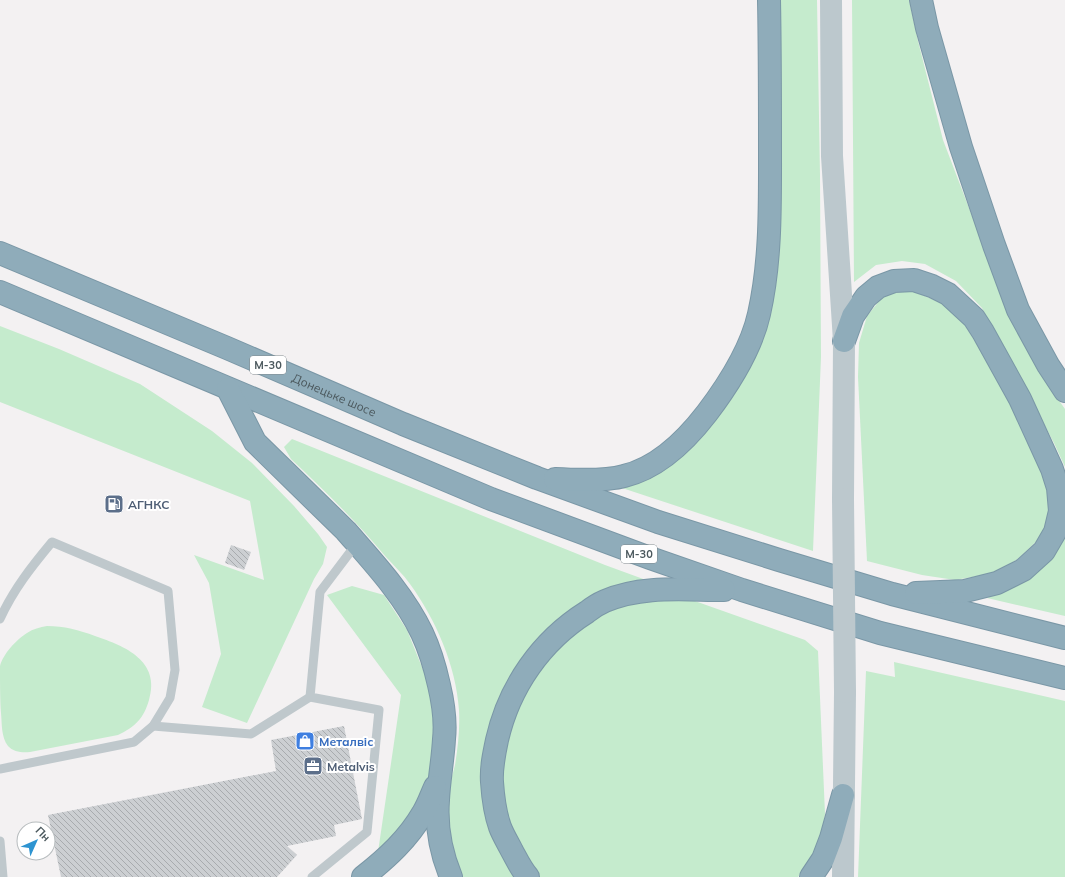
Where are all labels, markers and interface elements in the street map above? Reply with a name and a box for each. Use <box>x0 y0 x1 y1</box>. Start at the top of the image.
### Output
road number: М-30 <box>250 356 286 374</box>
street label: Донецьке шосе <box>290 370 379 419</box>
fuel station icon: АГНКС <box>103 493 125 515</box>
place label: АГНКС <box>128 497 170 512</box>
road number: М-30 <box>621 545 657 563</box>
shop icon: Металвіс <box>294 730 316 752</box>
place label: Металвіс <box>319 734 373 749</box>
office icon: Metalvis <box>302 755 324 777</box>
place label: Metalvis <box>327 759 375 774</box>
north arrow <box>16 821 56 861</box>
text: Пн <box>33 824 54 844</box>

